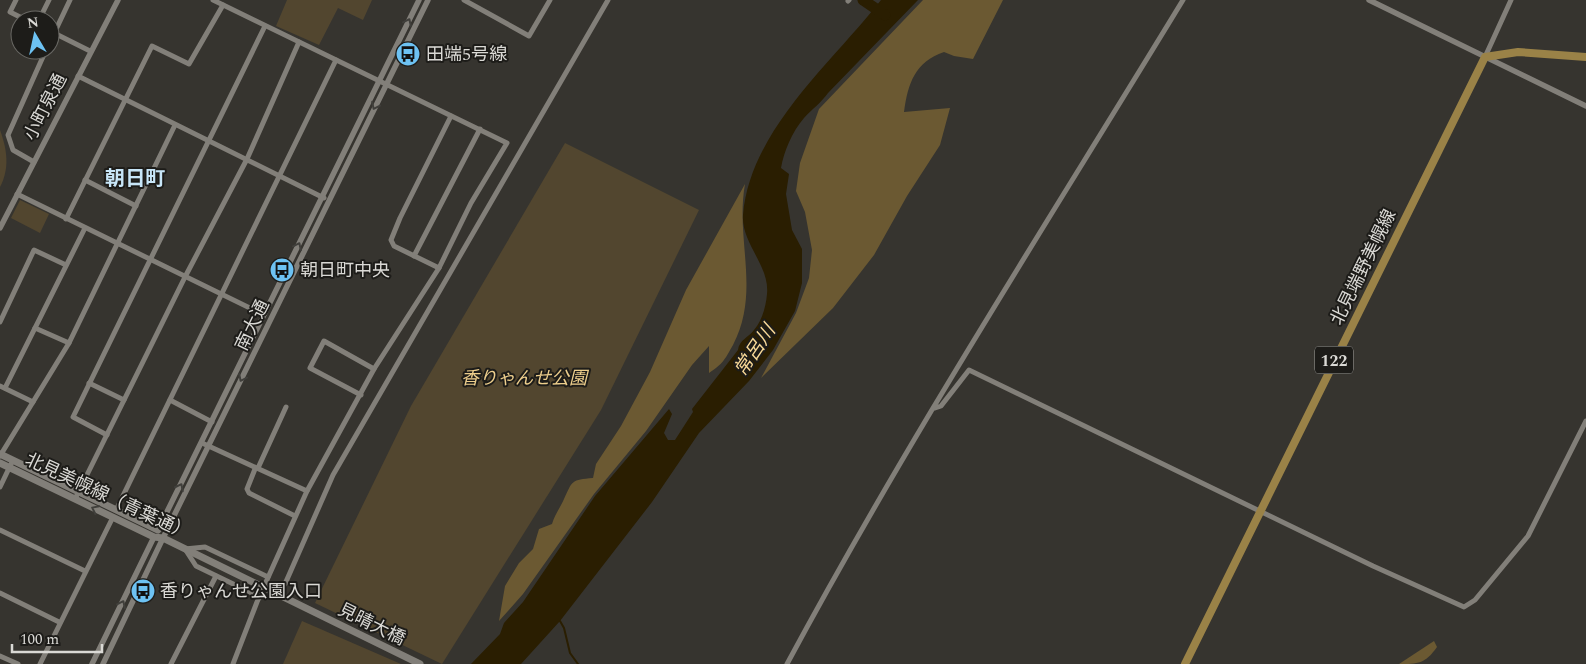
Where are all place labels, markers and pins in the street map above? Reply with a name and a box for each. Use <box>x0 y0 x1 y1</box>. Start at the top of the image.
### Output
bus stop icon: 田端5号線 <box>395 41 421 67</box>
place label: 田端5号線 <box>426 41 507 68</box>
bus stop icon: 朝日町中央 <box>269 257 295 283</box>
place label: 朝日町中央 <box>300 257 390 284</box>
bus stop icon: 香りゃんせ公園入口 <box>130 578 156 604</box>
place label: 香りゃんせ公園入口 <box>160 578 322 605</box>

